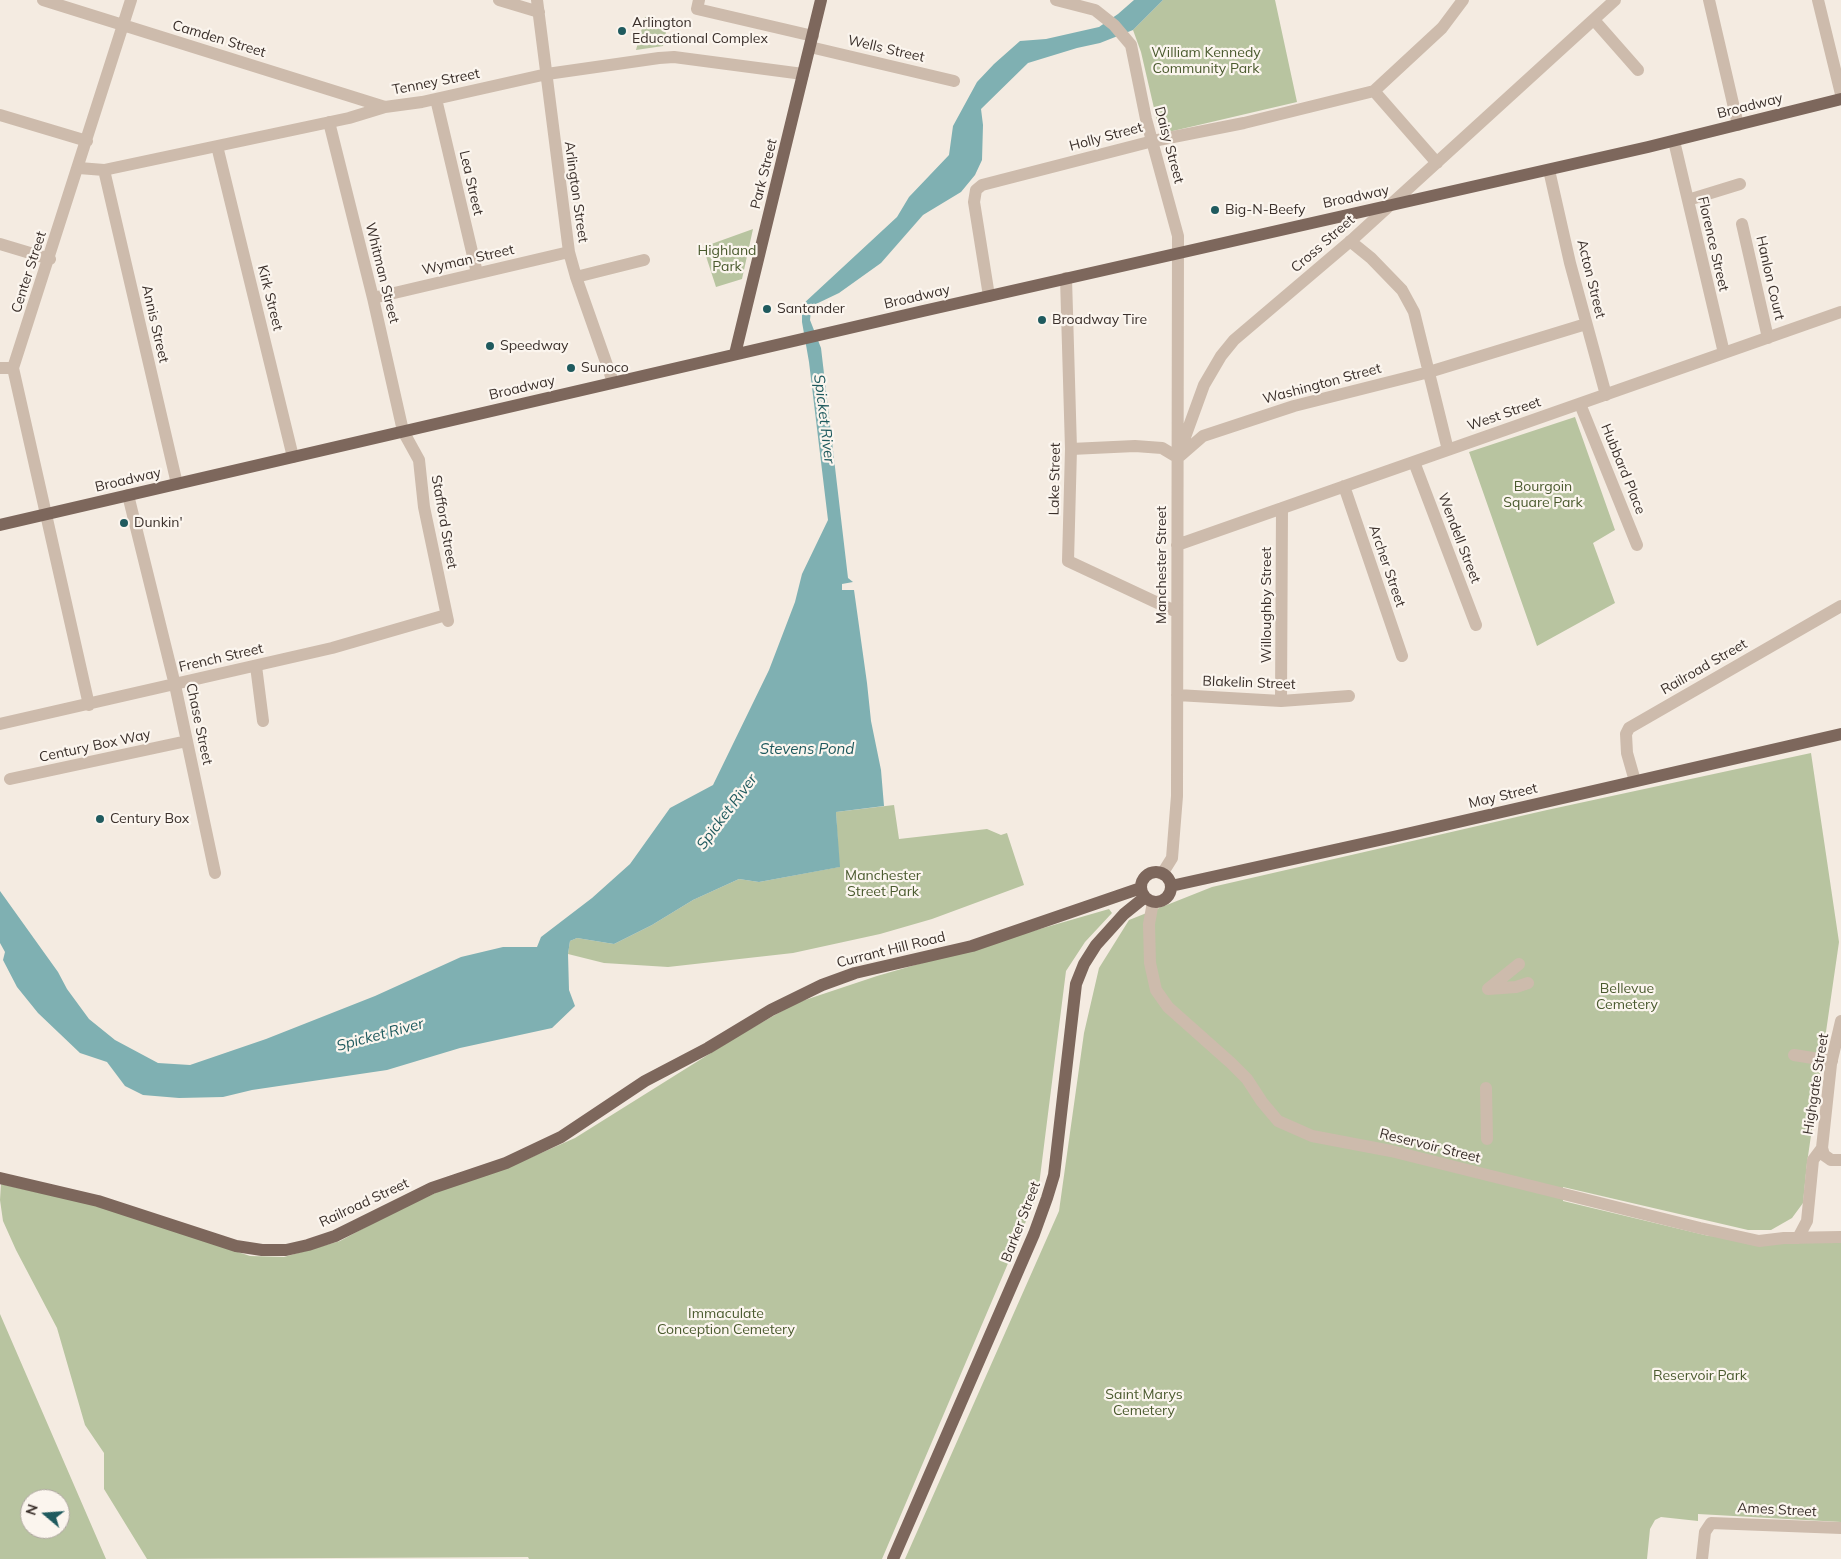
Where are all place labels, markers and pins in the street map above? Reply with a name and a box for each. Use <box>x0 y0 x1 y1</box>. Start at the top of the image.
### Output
place label: Arlington Educational Complex <box>632 15 768 48</box>
marker: Arlington Educational Complex <box>616 25 628 37</box>
place label: Big-N-Beefy <box>1225 202 1306 218</box>
marker: Big-N-Beefy <box>1209 204 1221 216</box>
place label: Santander <box>777 301 845 317</box>
marker: Santander <box>761 303 773 315</box>
place label: Broadway Tire <box>1052 312 1147 328</box>
marker: Broadway Tire <box>1036 314 1048 326</box>
place label: Speedway <box>500 338 569 354</box>
marker: Speedway <box>484 340 496 352</box>
place label: Sunoco <box>581 360 629 376</box>
marker: Sunoco <box>565 362 577 374</box>
place label: Dunkin' <box>134 515 183 531</box>
marker: Dunkin' <box>118 517 130 529</box>
place label: Century Box <box>110 811 189 827</box>
marker: Century Box <box>94 813 106 825</box>

